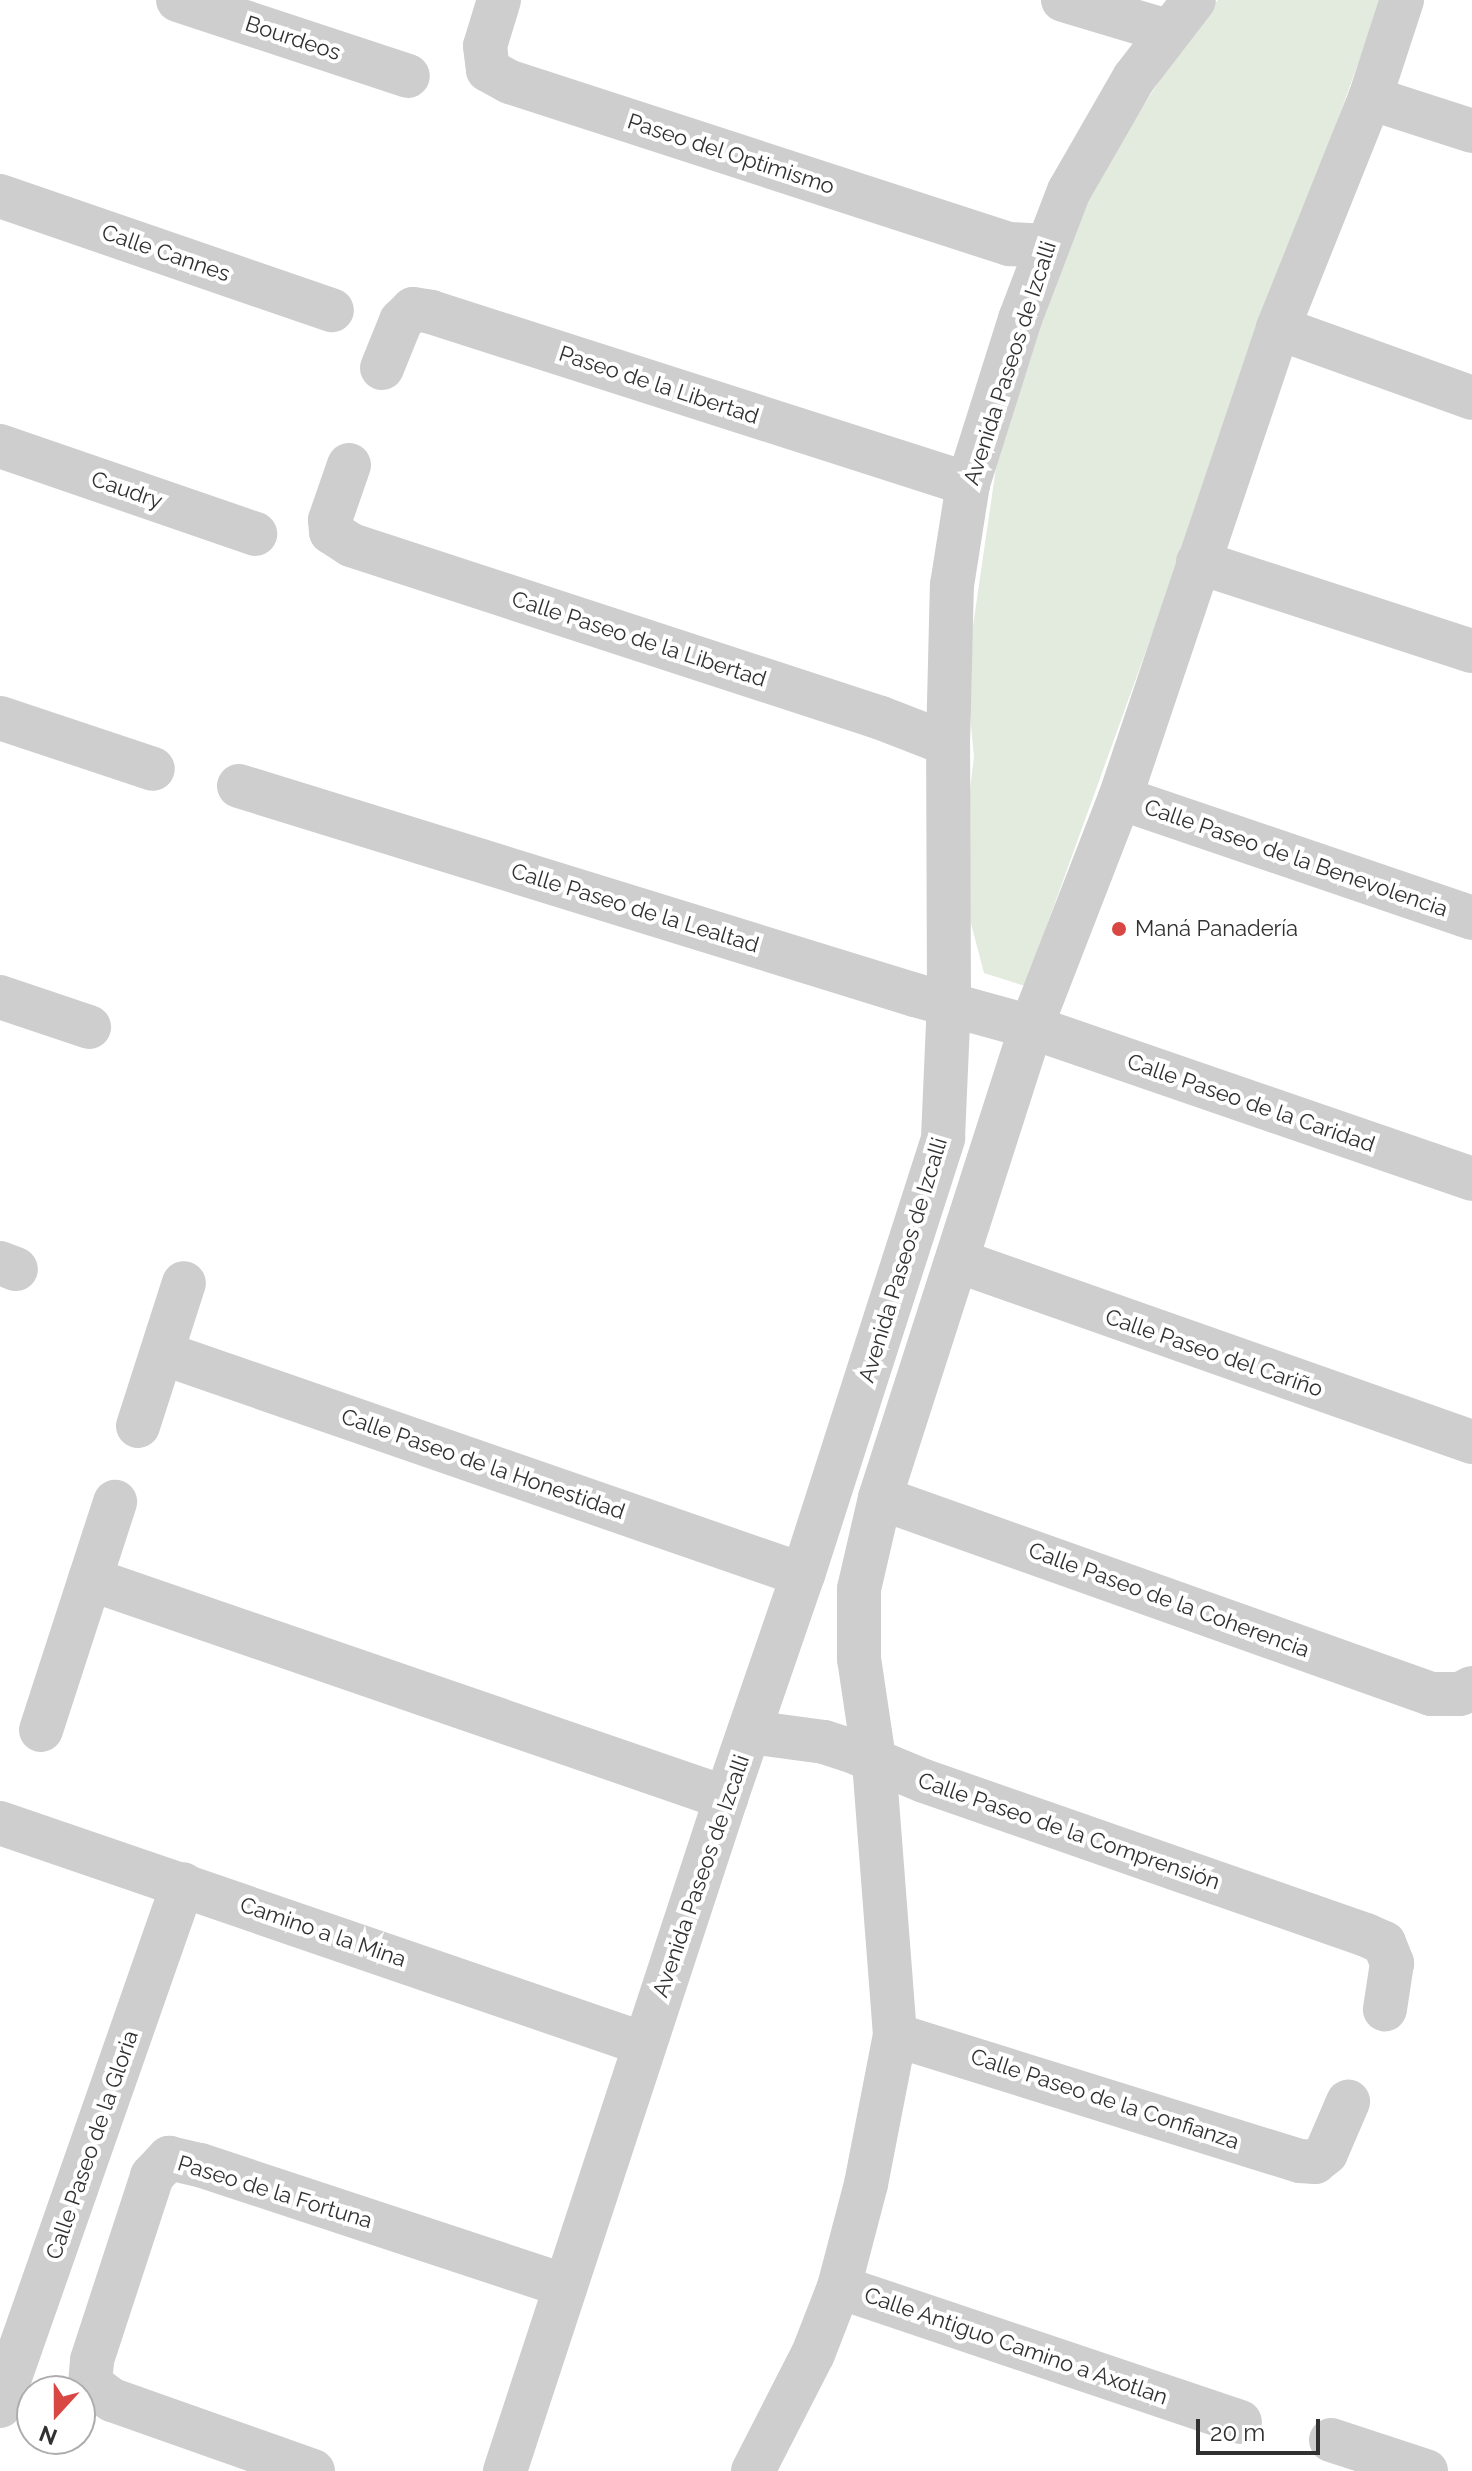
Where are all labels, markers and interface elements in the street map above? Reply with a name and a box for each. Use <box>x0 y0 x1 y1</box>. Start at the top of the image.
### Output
street label: Bourdeos <box>242 10 344 66</box>
street label: Paseo del Optimismo <box>624 108 838 200</box>
street label: Calle Cannes <box>98 219 234 287</box>
street label: Avenida Paseos de Izcalli <box>958 238 1062 488</box>
street label: Paseo de la Libertad <box>556 340 762 430</box>
street label: Caudry <box>88 466 166 514</box>
street label: Calle Paseo de la Libertad <box>508 585 770 693</box>
street label: Calle Paseo de la Benevolencia <box>1141 794 1451 922</box>
street label: Calle Paseo de la Lealtad <box>508 858 762 958</box>
place label: Maná Panadería <box>1135 916 1298 942</box>
marker: Maná Panadería <box>1110 920 1128 938</box>
street label: Calle Paseo de la Caridad <box>1124 1048 1378 1158</box>
street label: Avenida Paseos de Izcalli <box>853 1134 953 1386</box>
street label: Calle Paseo del Cariño <box>1101 1303 1327 1403</box>
street label: Calle Paseo de la Honestidad <box>338 1403 628 1525</box>
street label: Calle Paseo de la Coherencia <box>1025 1537 1313 1663</box>
street label: Avenida Paseos de Izcalli <box>647 1751 755 2001</box>
street label: Calle Paseo de la Comprensión <box>915 1767 1223 1895</box>
street label: Camino a la Mina <box>237 1891 409 1973</box>
street label: Calle Paseo de la Gloria <box>40 2027 144 2263</box>
street label: Calle Paseo de la Confianza <box>967 2043 1243 2155</box>
street label: Paseo de la Fortuna <box>175 2150 375 2234</box>
street label: Calle Antiguo Camino a Axotlan <box>860 2281 1172 2411</box>
north arrow <box>16 2375 96 2455</box>
scale bar <box>1200 2403 1324 2453</box>
text: 20 m <box>1210 2418 1265 2447</box>
text: N <box>36 2420 61 2451</box>

